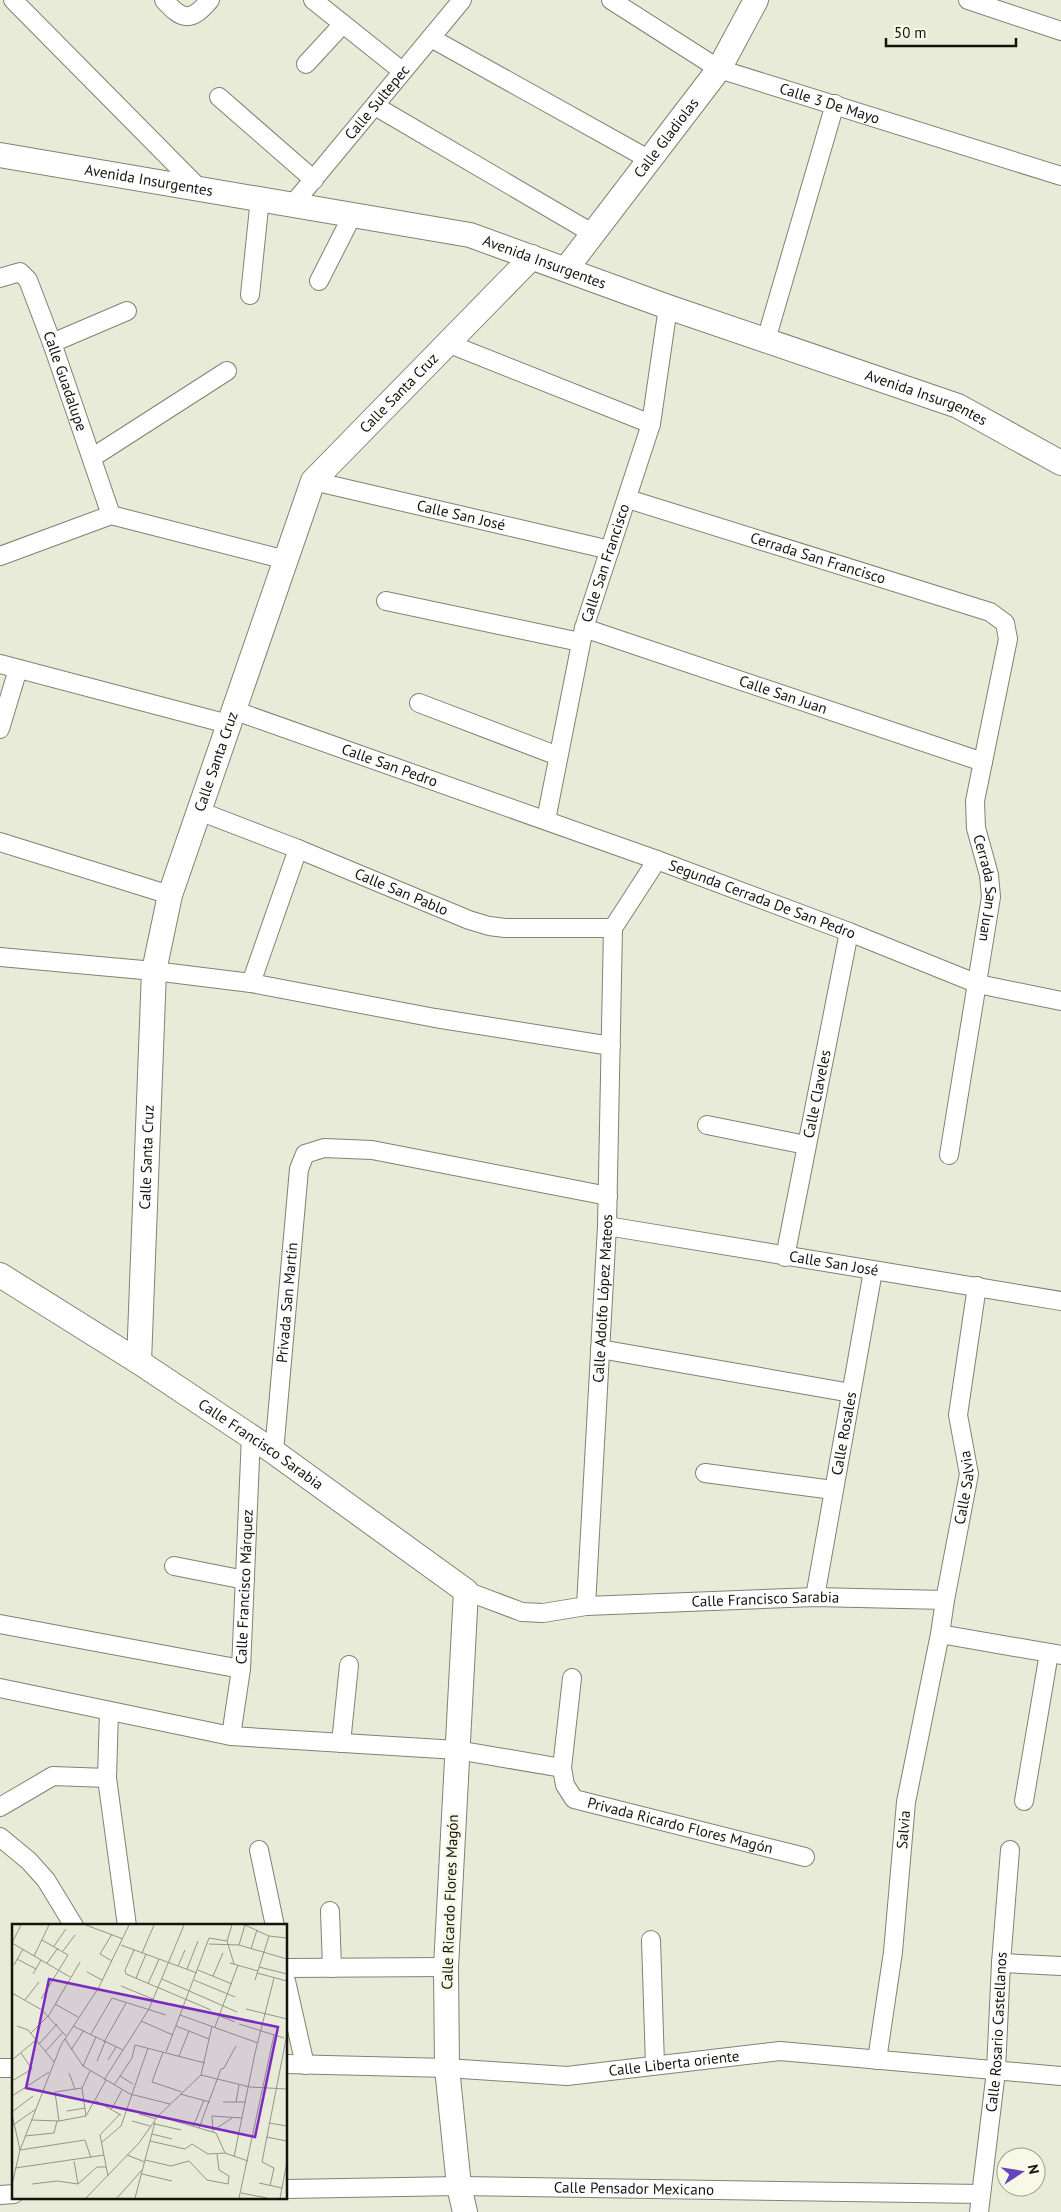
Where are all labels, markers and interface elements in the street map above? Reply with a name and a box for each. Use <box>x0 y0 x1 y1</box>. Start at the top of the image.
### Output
scale bar <box>886 15 1016 47</box>
text: 50 m <box>894 23 927 42</box>
street label: Calle Sultepec <box>340 61 413 143</box>
street label: Calle 3 De Mayo <box>777 79 882 128</box>
street label: Calle Gladiolas <box>629 94 702 181</box>
street label: Avenida Insurgentes <box>83 160 214 200</box>
street label: Avenida Insurgentes <box>480 231 609 293</box>
street label: Calle Guadalupe <box>39 328 92 434</box>
street label: Calle Santa Cruz <box>355 349 442 437</box>
street label: Avenida Insurgentes <box>863 365 991 429</box>
street label: Calle San José <box>415 495 507 534</box>
street label: Calle San Francisco <box>576 501 633 625</box>
street label: Cerrada San Francisco <box>748 528 888 588</box>
street label: Calle San Juan <box>737 671 830 718</box>
street label: Calle Santa Cruz <box>190 709 242 814</box>
street label: Calle San Pedro <box>339 739 440 791</box>
street label: Cerrada San Juan <box>969 832 1001 943</box>
street label: Segunda Cerrada De San Pedro <box>666 855 859 943</box>
street label: Calle San Pablo <box>352 864 451 919</box>
street label: Calle Claveles <box>799 1048 835 1140</box>
street label: Calle Santa Cruz <box>135 1104 158 1210</box>
street label: Calle Adolfo López Mateos <box>588 1214 616 1383</box>
street label: Privada San Martín <box>272 1241 301 1364</box>
street label: Calle San José <box>788 1246 880 1280</box>
street label: Calle Rosales <box>827 1390 860 1477</box>
street label: Calle Francisco Sarabia <box>195 1394 327 1494</box>
street label: Calle Salvia <box>950 1449 978 1526</box>
street label: Calle Francisco Márquez <box>231 1509 257 1665</box>
street label: Calle Francisco Sarabia <box>691 1587 840 1611</box>
street label: Privada Ricardo Flores Magón <box>586 1793 775 1858</box>
street label: Salvia <box>892 1810 914 1850</box>
street label: Calle Ricardo Flores Magón <box>437 1814 462 1990</box>
inset map <box>12 1924 288 2200</box>
street label: Calle Rosario Castellanos <box>981 1951 1011 2113</box>
street label: Calle Liberta oriente <box>608 2046 740 2080</box>
north arrow <box>996 2147 1046 2197</box>
text: N <box>1024 2163 1043 2176</box>
street label: Calle Pensador Mexicano <box>554 2177 714 2199</box>

